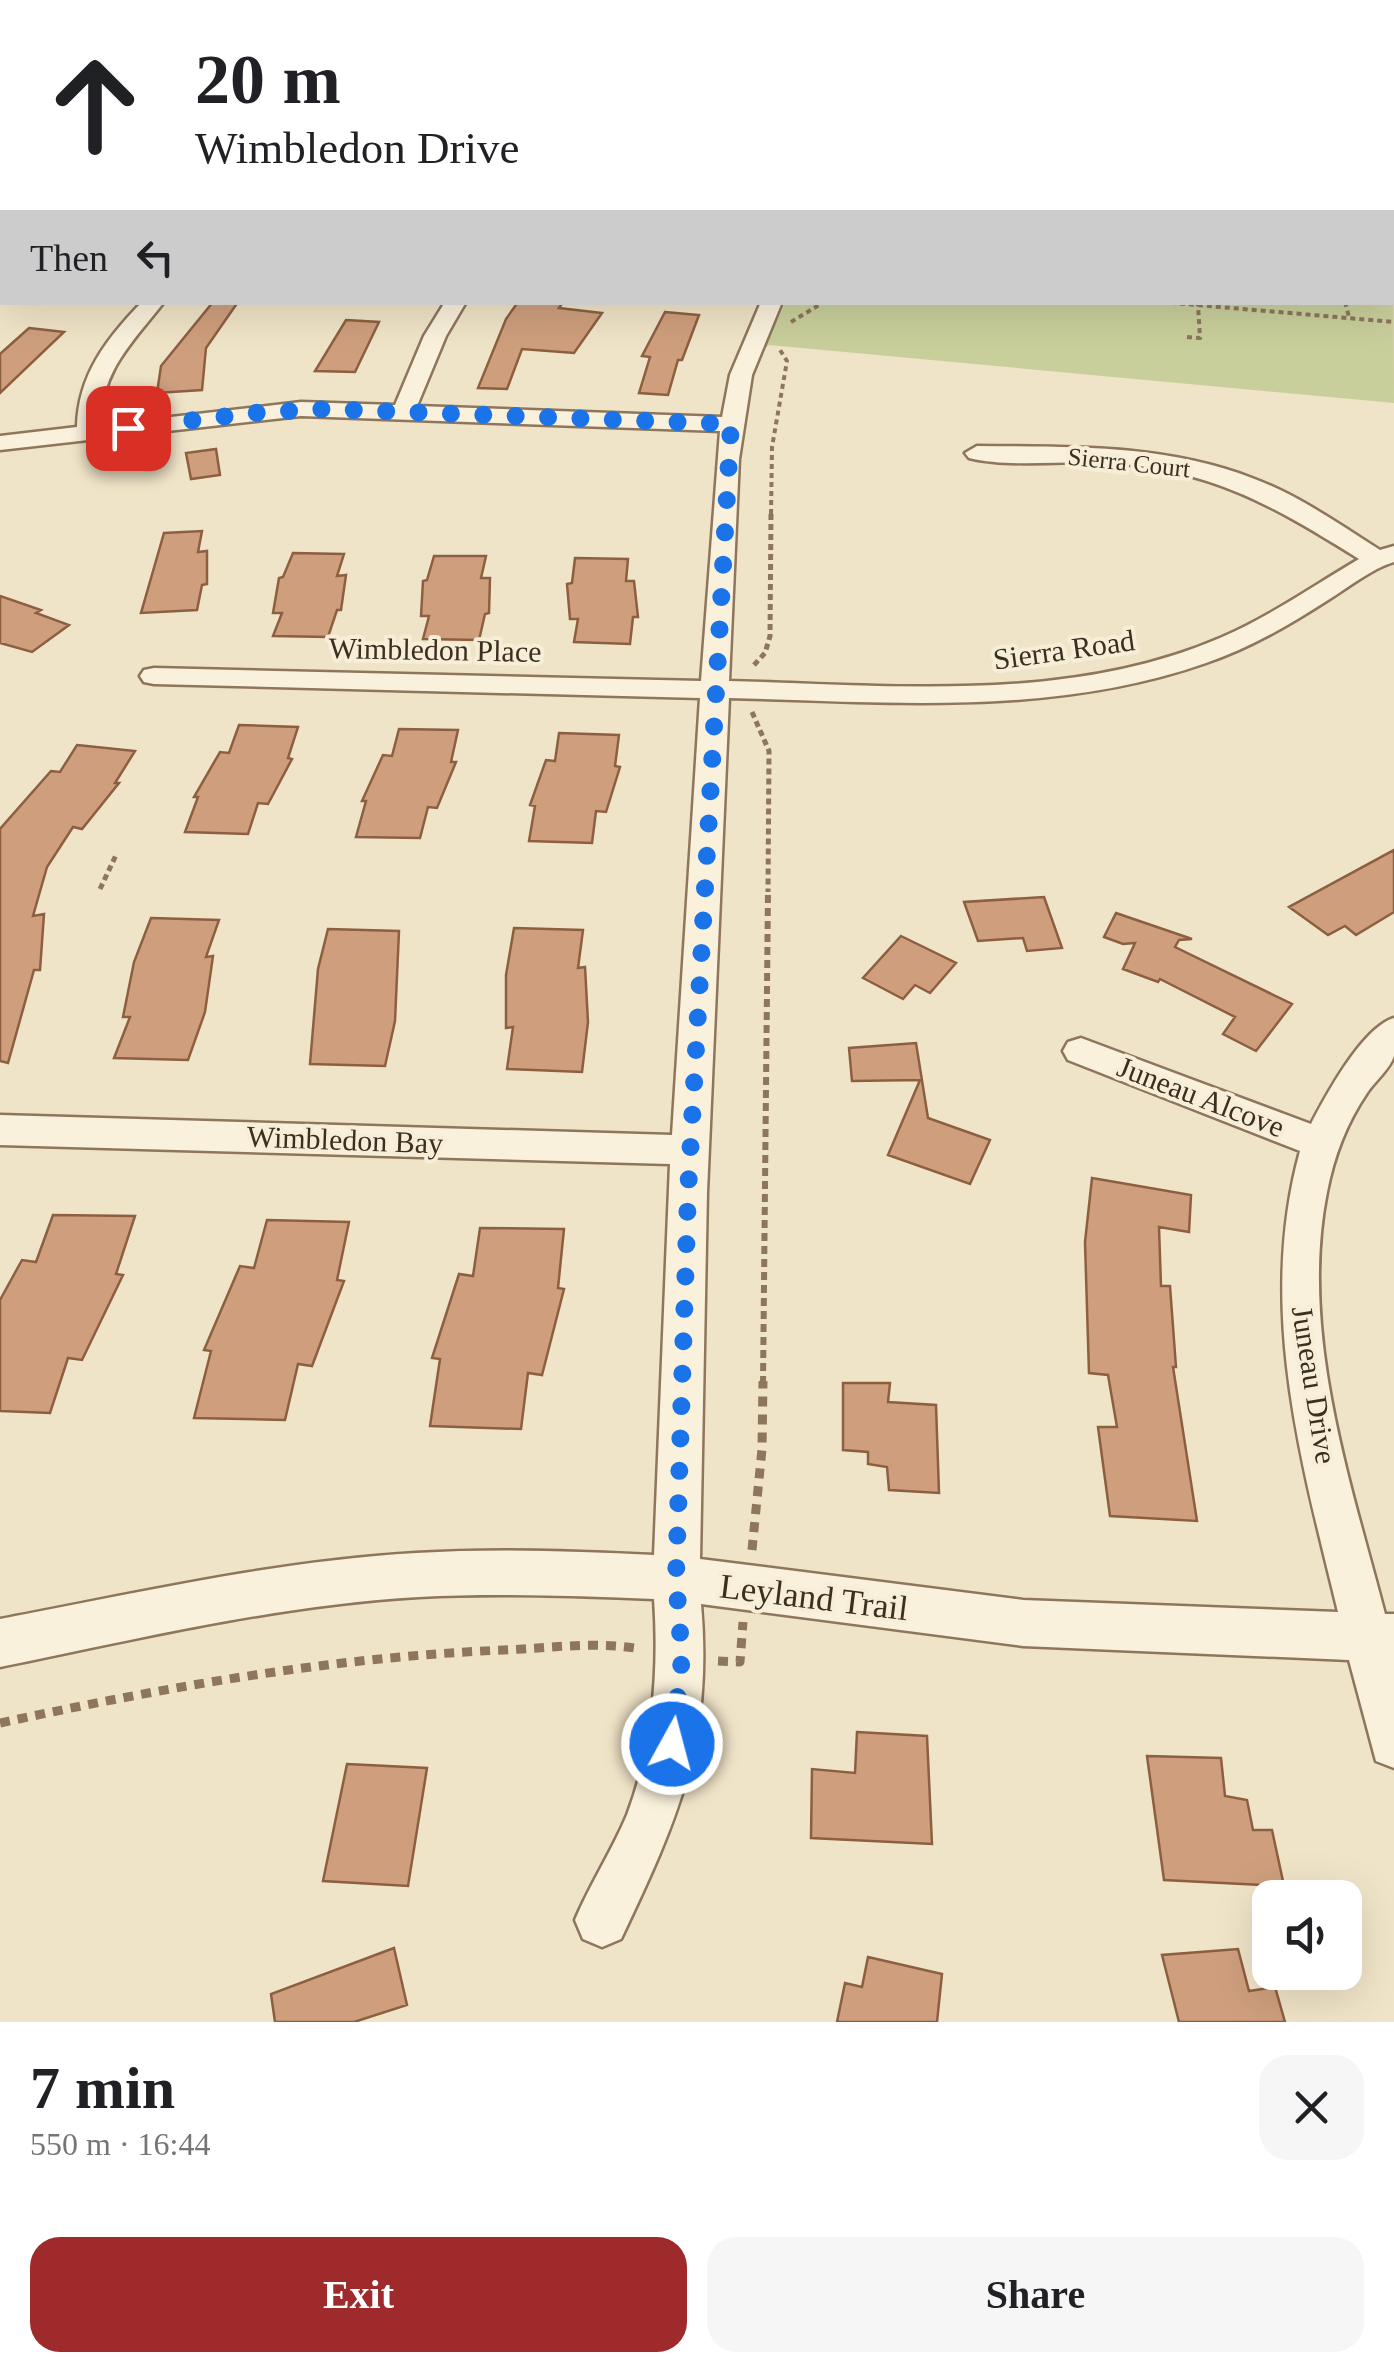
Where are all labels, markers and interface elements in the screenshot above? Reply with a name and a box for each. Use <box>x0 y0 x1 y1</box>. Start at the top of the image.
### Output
icon: ahead <box>30 40 160 170</box>
text: 20 m <box>195 41 341 118</box>
text: Wimbledon Drive <box>195 123 519 173</box>
icon: left <box>128 230 183 285</box>
text: Then <box>30 237 108 279</box>
pin <box>86 386 171 471</box>
icon: arrive <box>101 401 156 456</box>
street label: Sierra Court <box>1066 443 1192 482</box>
street label: Sierra Road <box>991 623 1137 676</box>
street label: Wimbledon Place <box>328 631 542 668</box>
street label: Juneau Alcove <box>1113 1050 1289 1143</box>
street label: Wimbledon Bay <box>246 1120 444 1159</box>
street label: Juneau Drive <box>1286 1304 1343 1466</box>
street label: Leyland Trail <box>717 1567 911 1628</box>
position arrow <box>620 1692 724 1796</box>
map controls <box>1252 1880 1362 1990</box>
button: sound <box>1252 1880 1362 1990</box>
text: 7 min <box>30 2055 175 2121</box>
button: close <box>1259 2055 1364 2160</box>
text: 550 m · 16:44 <box>30 2126 210 2162</box>
button: Exit <box>30 2237 687 2352</box>
button: Share <box>707 2237 1364 2352</box>

